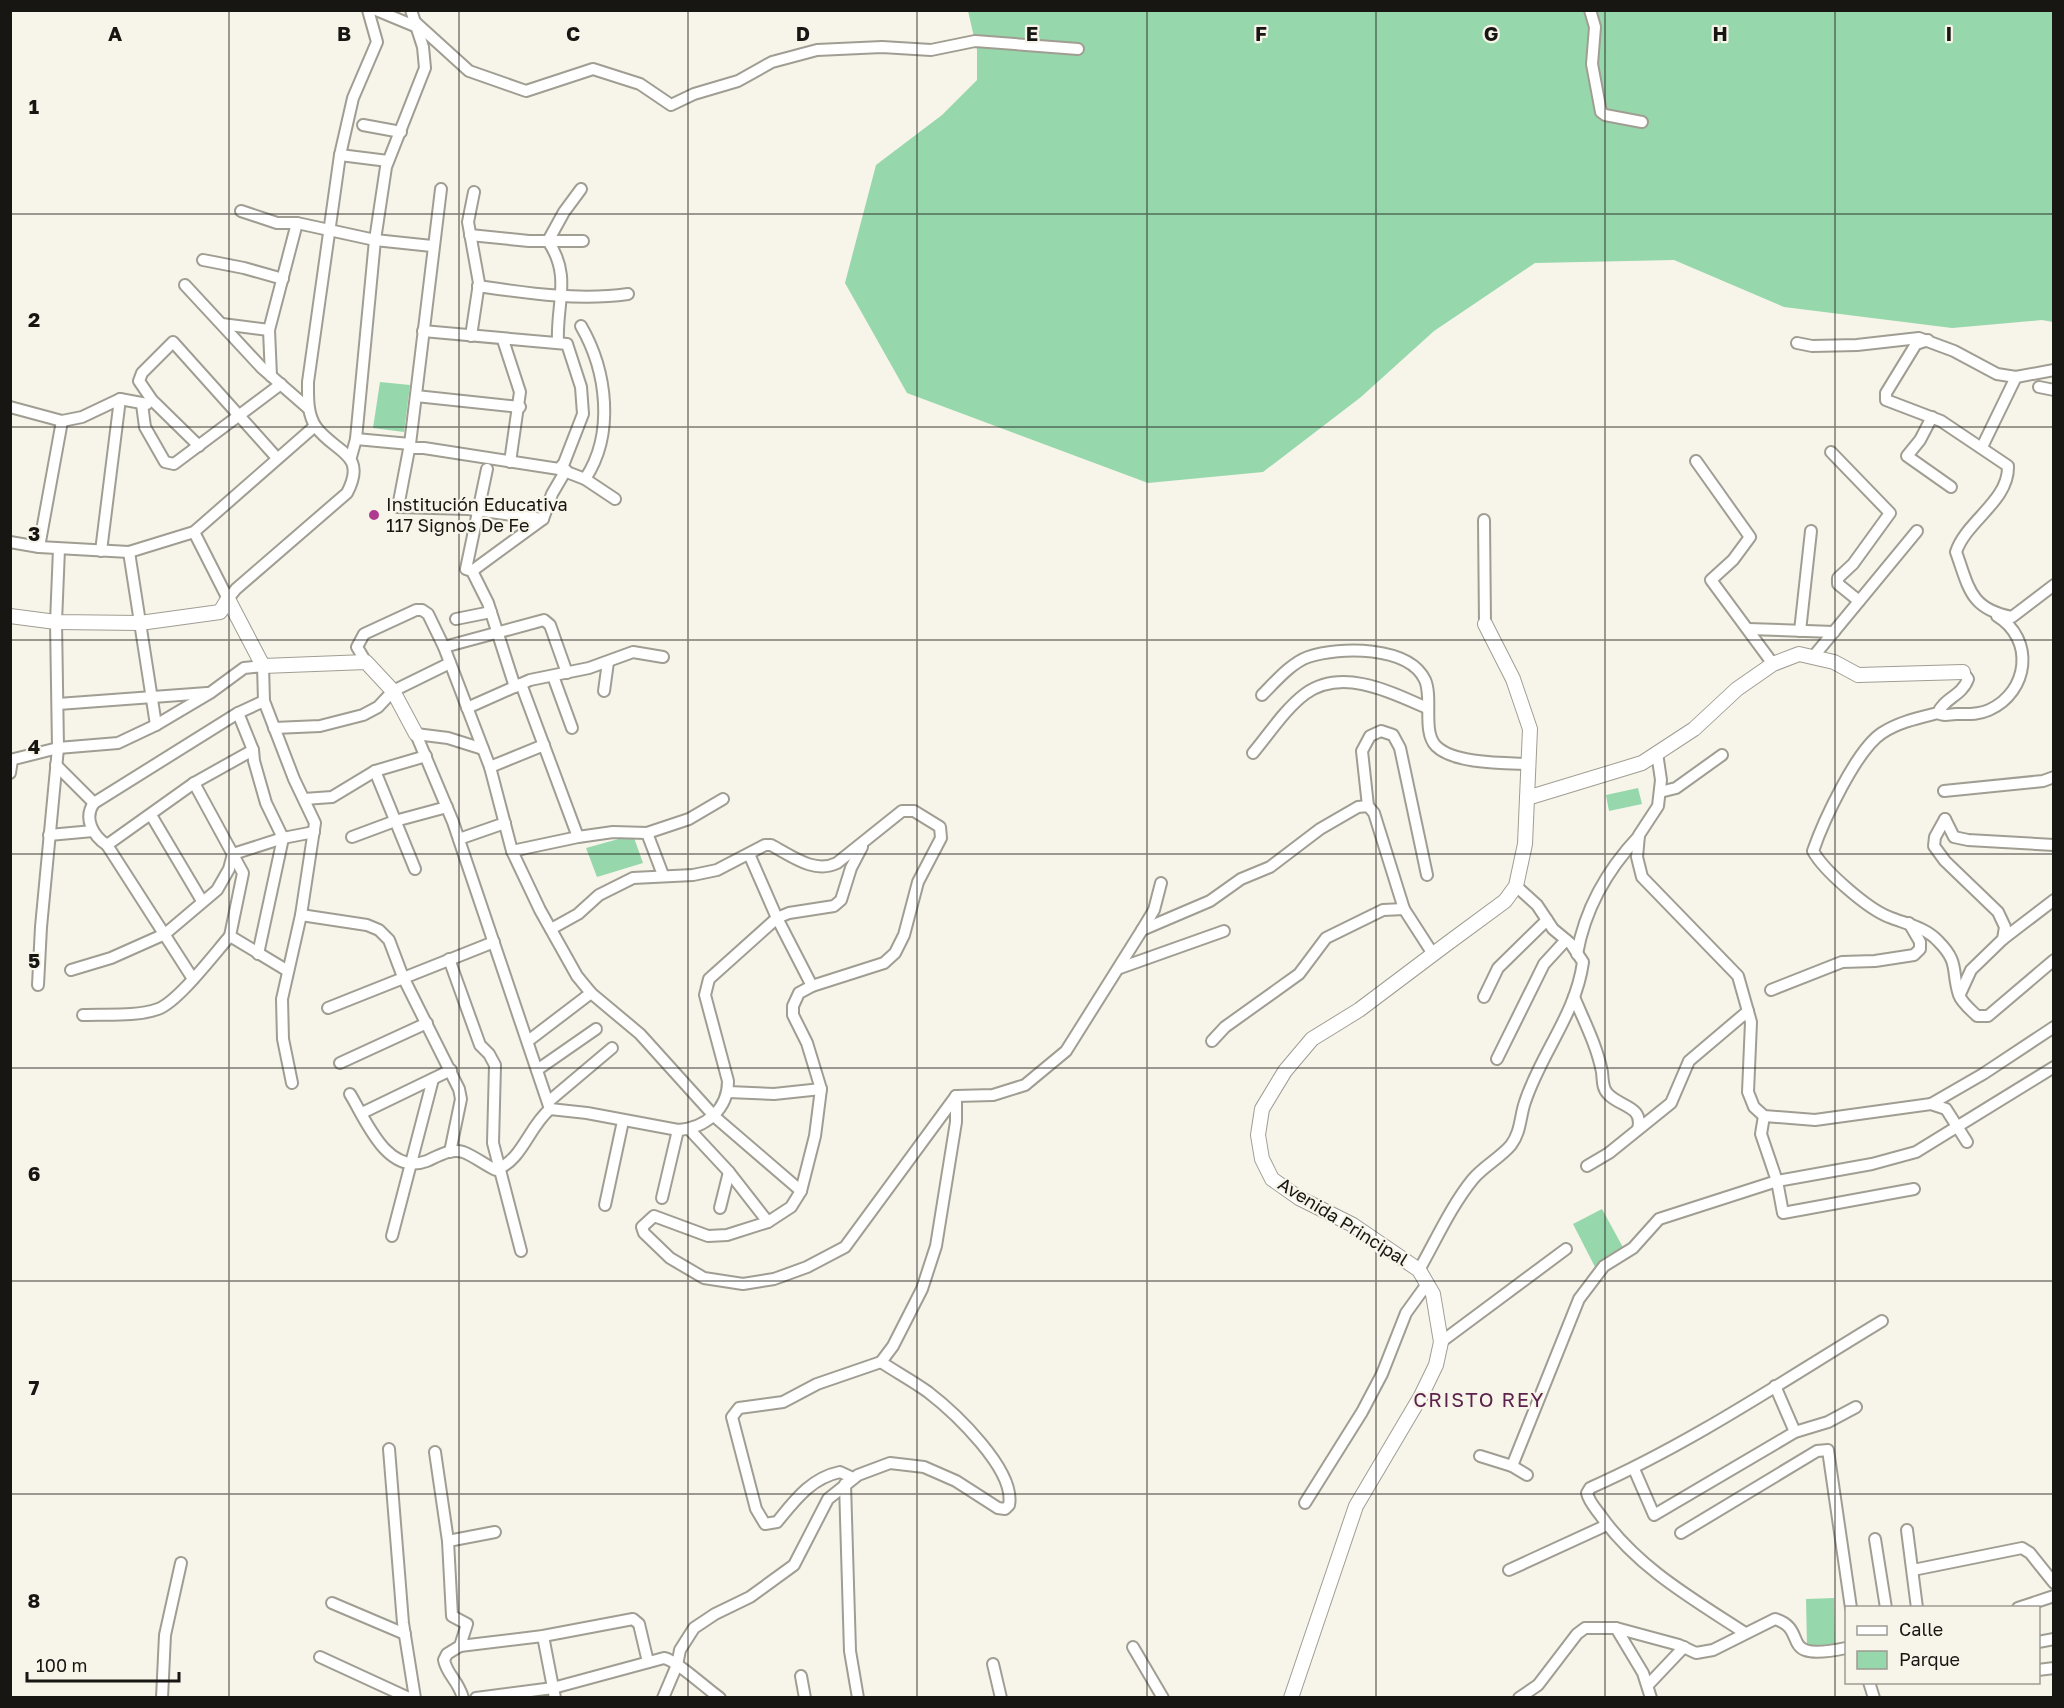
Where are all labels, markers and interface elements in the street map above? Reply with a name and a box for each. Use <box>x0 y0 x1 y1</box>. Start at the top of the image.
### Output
text: A <box>108 21 122 45</box>
text: B <box>337 21 351 45</box>
text: C <box>566 21 580 45</box>
text: D <box>796 21 810 45</box>
text: E <box>1026 21 1038 45</box>
text: F <box>1255 21 1267 45</box>
text: G <box>1484 21 1498 45</box>
text: H <box>1712 21 1728 45</box>
text: I <box>1946 21 1952 45</box>
text: 1 <box>29 94 39 118</box>
text: 2 <box>28 307 40 331</box>
place label: Institución Educativa 117 Signos De Fe <box>386 493 568 536</box>
marker: Institución Educativa 117 Signos De Fe <box>367 508 381 522</box>
text: 3 <box>28 521 40 545</box>
text: 4 <box>28 734 40 758</box>
text: 5 <box>28 948 40 972</box>
text: 6 <box>28 1161 40 1185</box>
street label: Avenida Principal <box>1274 1172 1413 1270</box>
text: 7 <box>29 1375 40 1399</box>
district label: CRISTO REY <box>1413 1387 1545 1411</box>
text: 8 <box>28 1588 40 1612</box>
legend <box>1845 1606 2040 1684</box>
text: Calle <box>1899 1618 1943 1640</box>
scale bar <box>27 1645 178 1683</box>
text: Parque <box>1899 1648 1960 1670</box>
text: 100 m <box>36 1654 87 1676</box>

